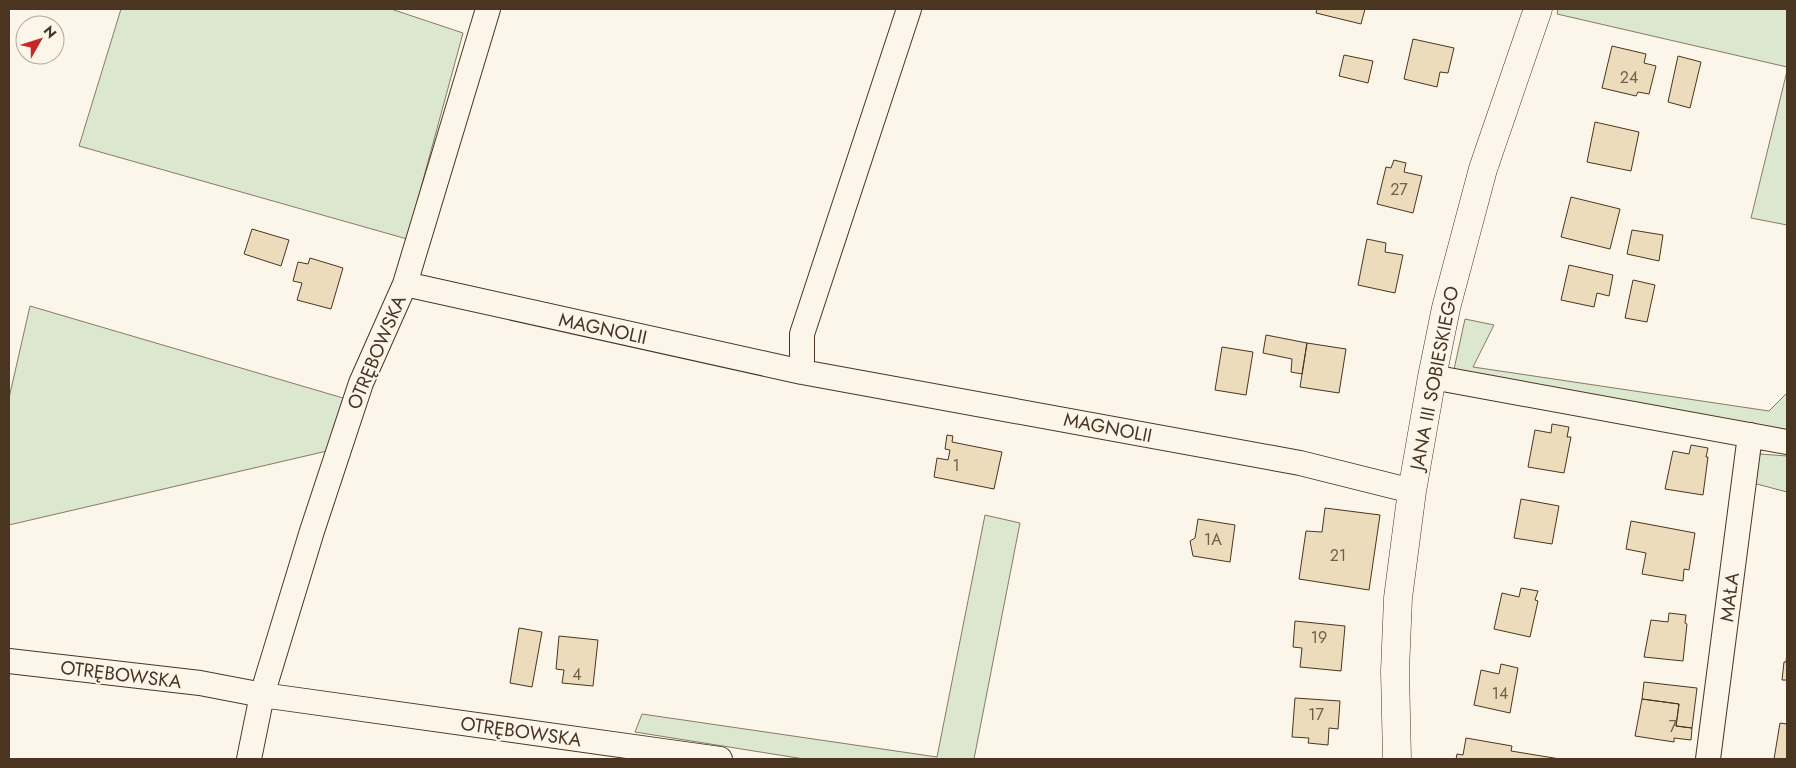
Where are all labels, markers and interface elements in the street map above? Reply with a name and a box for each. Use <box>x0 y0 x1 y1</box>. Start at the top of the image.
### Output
north arrow <box>15 15 65 65</box>
text: N <box>39 21 61 42</box>
house number: 24 <box>1620 66 1638 89</box>
house number: 27 <box>1390 178 1408 201</box>
street label: JANA III SOBIESKIEGO <box>1403 284 1466 475</box>
street label: OTRĘBOWSKA <box>340 290 413 414</box>
street label: MAGNOLII <box>556 306 650 351</box>
street label: MAGNOLII <box>1061 406 1155 449</box>
house number: 1 <box>952 454 960 477</box>
house number: 1A <box>1204 528 1222 551</box>
house number: 21 <box>1330 544 1346 567</box>
street label: MAŁA <box>1713 570 1746 623</box>
house number: 19 <box>1311 626 1327 649</box>
street label: OTRĘBOWSKA <box>59 654 184 695</box>
house number: 4 <box>572 663 582 686</box>
house number: 14 <box>1492 682 1508 705</box>
house number: 17 <box>1308 703 1324 726</box>
street label: OTRĘBOWSKA <box>459 710 584 753</box>
house number: 7 <box>1669 715 1678 738</box>

